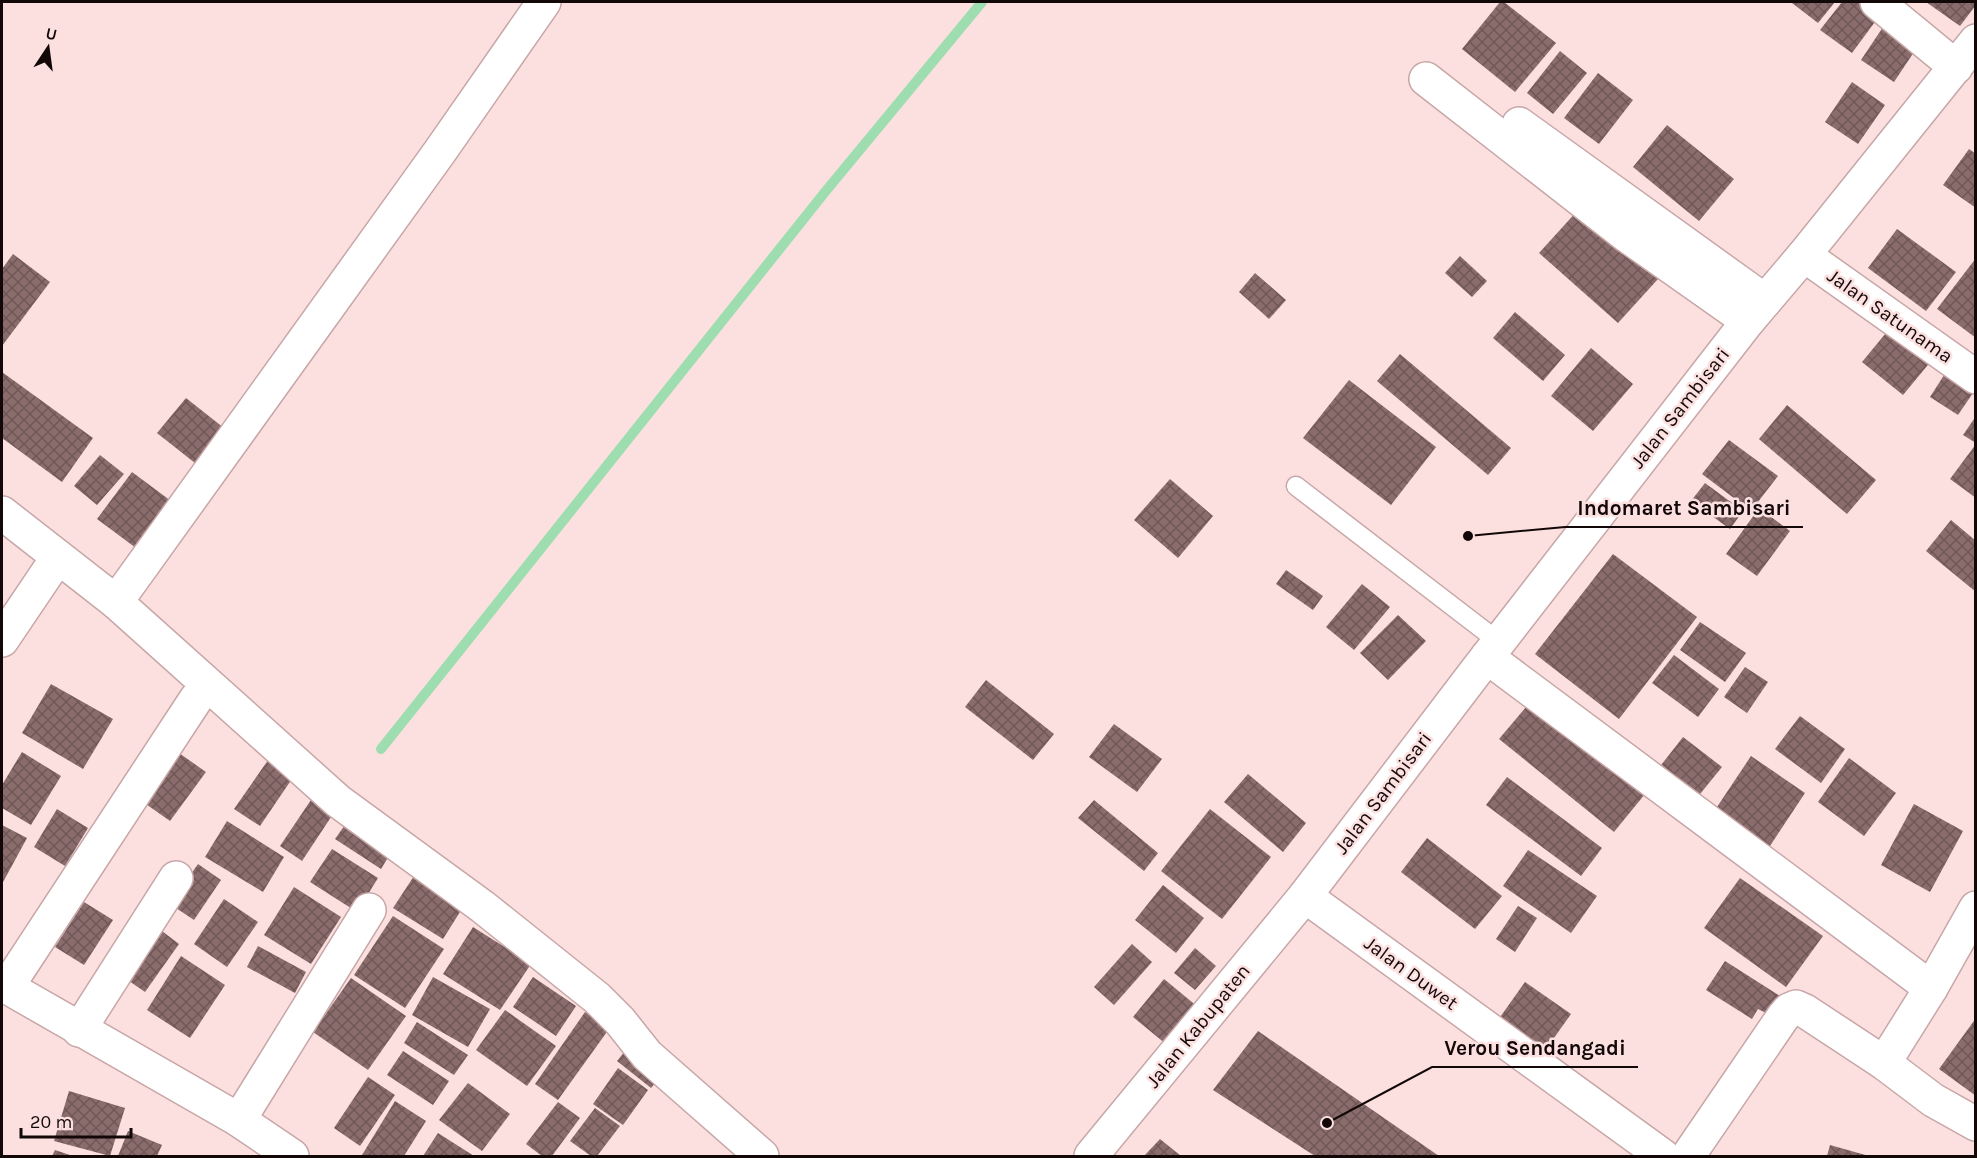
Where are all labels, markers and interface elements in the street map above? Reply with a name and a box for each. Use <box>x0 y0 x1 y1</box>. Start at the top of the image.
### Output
north arrow <box>18 18 78 78</box>
text: U <box>44 23 59 44</box>
street label: Jalan Satunama <box>1823 264 1957 368</box>
street label: Jalan Sambisari <box>1626 343 1734 473</box>
callout: Indomaret Sambisari <box>1565 488 1803 527</box>
text: Indomaret Sambisari <box>1577 496 1791 520</box>
street label: Jalan Sambisari <box>1330 727 1436 859</box>
street label: Jalan Duwet <box>1360 931 1463 1015</box>
street label: Jalan Kabupaten <box>1141 960 1255 1092</box>
callout: Verou Sendangadi <box>1432 1028 1638 1067</box>
text: Verou Sendangadi <box>1444 1036 1626 1060</box>
scale bar <box>21 1101 130 1139</box>
text: 20 m <box>30 1111 72 1133</box>

